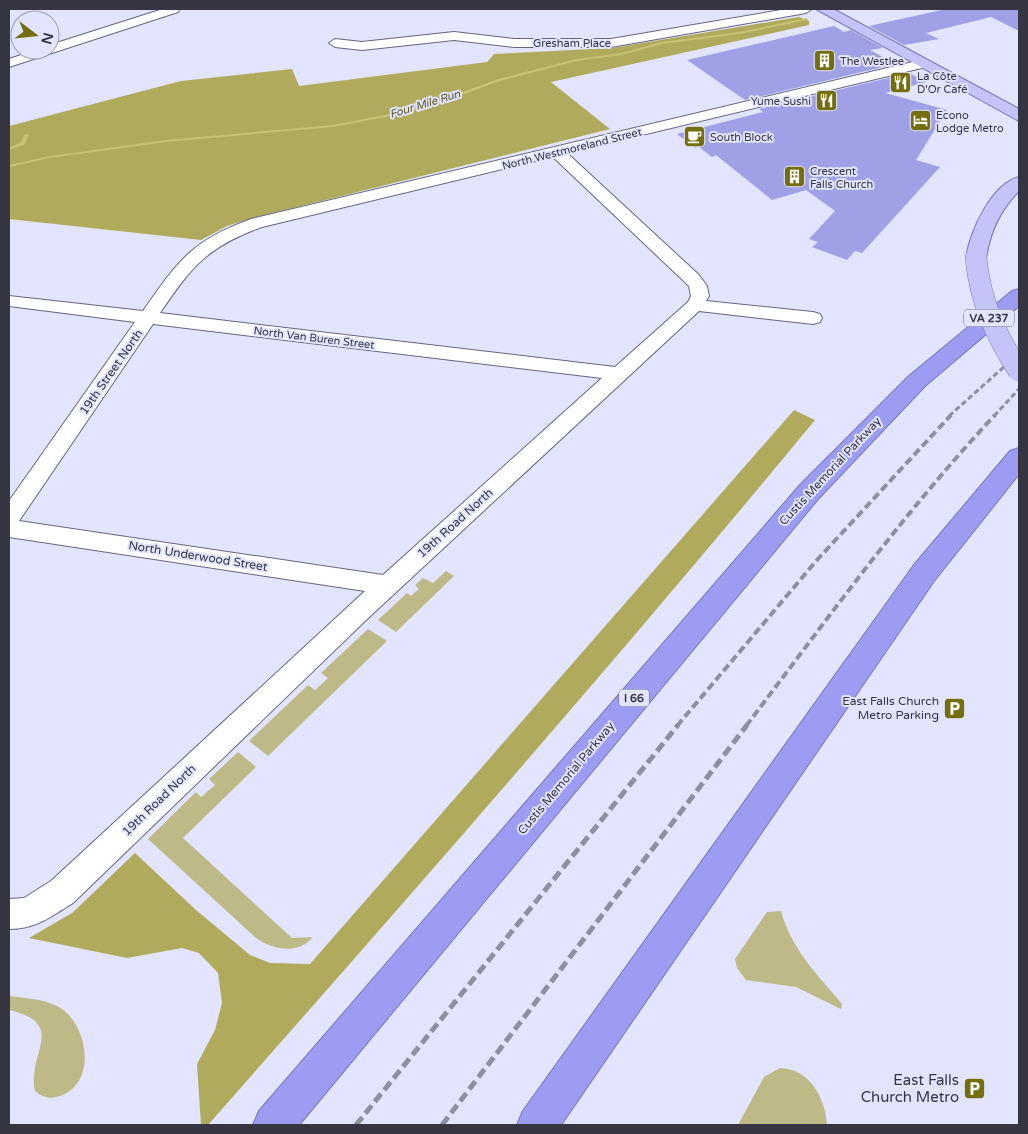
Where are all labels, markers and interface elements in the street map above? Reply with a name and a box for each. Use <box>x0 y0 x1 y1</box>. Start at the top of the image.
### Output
north arrow <box>10 10 60 60</box>
text: N <box>37 31 57 46</box>
street label: Gresham Place <box>533 37 611 50</box>
building icon: The Westlee <box>812 49 836 73</box>
place label: The Westlee <box>840 55 904 68</box>
restaurant icon: La Côte D'Or Café <box>889 70 913 94</box>
place label: La Côte D'Or Café <box>917 70 967 96</box>
water label: Four Mile Run <box>388 87 462 121</box>
restaurant icon: Yume Sushi <box>815 89 839 113</box>
place label: Yume Sushi <box>751 95 811 108</box>
hotel icon: Econo Lodge Metro <box>908 109 932 133</box>
place label: Econo Lodge Metro <box>936 109 1004 135</box>
street label: North Westmoreland Street <box>501 125 643 173</box>
cafe icon: South Block <box>682 125 706 149</box>
place label: South Block <box>710 131 773 144</box>
building icon: Crescent Falls Church <box>782 165 806 189</box>
place label: Crescent Falls Church <box>810 165 873 191</box>
road number: VA 237 <box>964 310 1014 326</box>
street label: North Van Buren Street <box>253 324 375 352</box>
street label: 19th Street North <box>76 327 146 417</box>
street label: Custis Memorial Parkway <box>776 414 884 528</box>
street label: 19th Road North <box>414 485 496 561</box>
street label: North Underwood Street <box>128 538 269 574</box>
road number: I 66 <box>619 690 649 706</box>
place label: East Falls Church Metro Parking <box>842 694 939 722</box>
parking icon: East Falls Church Metro Parking <box>943 696 967 720</box>
street label: Custis Memorial Parkway <box>515 718 618 837</box>
street label: 19th Road North <box>119 761 199 839</box>
place label: East Falls Church Metro <box>861 1071 959 1106</box>
parking icon: East Falls Church Metro <box>963 1077 987 1101</box>

